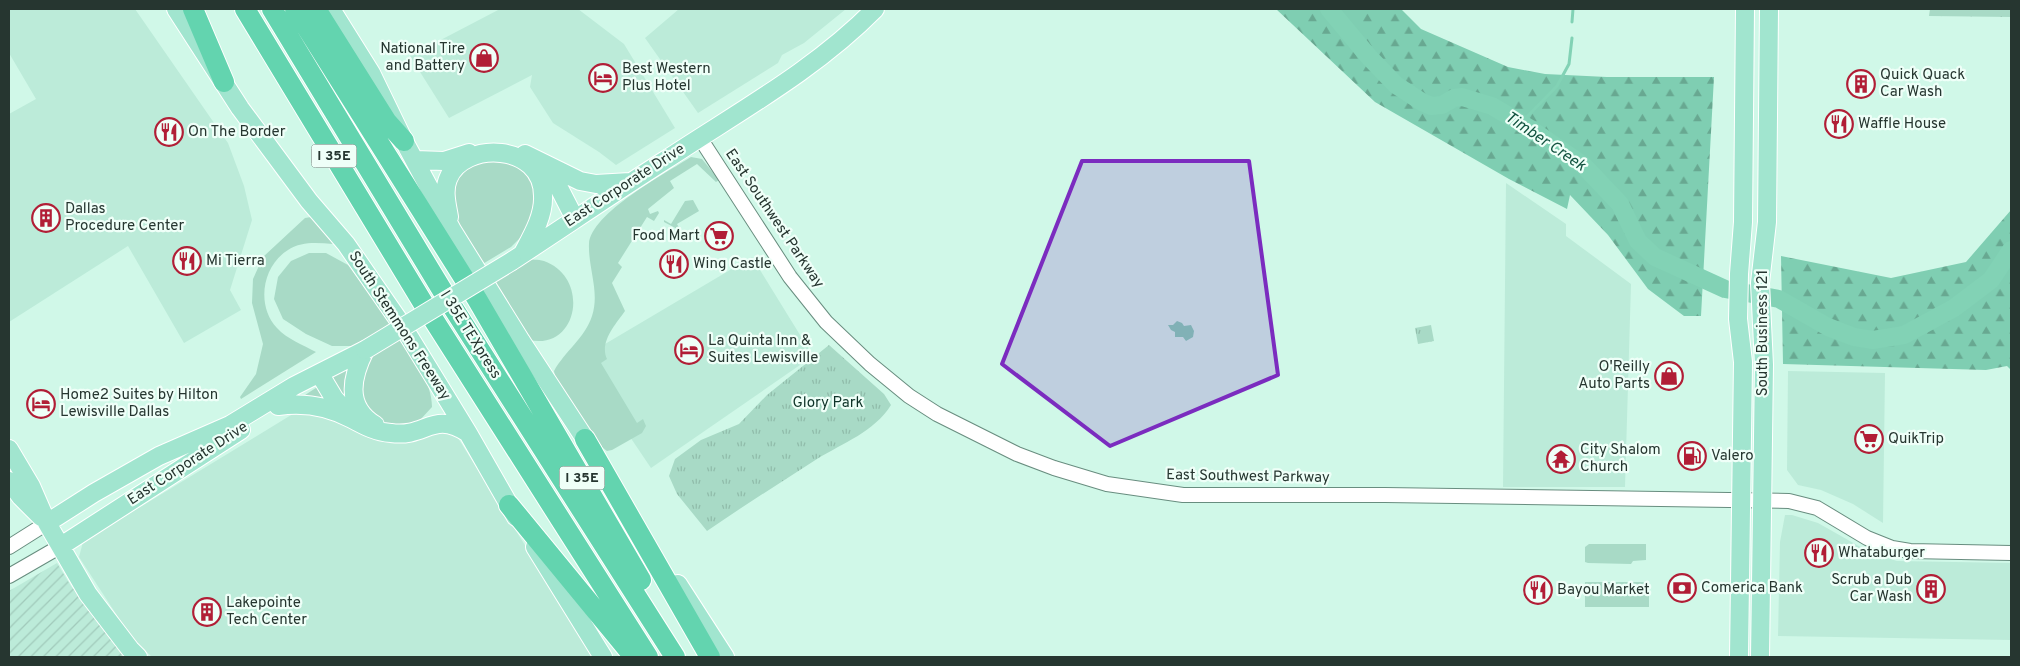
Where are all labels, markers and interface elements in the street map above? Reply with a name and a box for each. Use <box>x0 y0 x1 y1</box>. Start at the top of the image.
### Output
place label: National Tire and Battery <box>380 40 465 76</box>
shop icon: National Tire and Battery <box>469 43 499 73</box>
place label: Best Western Plus Hotel <box>622 60 711 96</box>
hotel icon: Best Western Plus Hotel <box>588 63 618 93</box>
place label: Quick Quack Car Wash <box>1880 66 1965 102</box>
building icon: Quick Quack Car Wash <box>1846 69 1876 99</box>
water label: Timber Creek <box>1501 108 1590 177</box>
restaurant icon: Waffle House <box>1824 109 1854 139</box>
place label: Waffle House <box>1858 115 1946 134</box>
restaurant icon: On The Border <box>154 117 184 147</box>
place label: On The Border <box>188 123 286 142</box>
street label: East Corporate Drive <box>561 140 689 232</box>
road number: I 35E <box>312 144 356 168</box>
street label: East Southwest Parkway <box>720 146 828 292</box>
place label: Dallas Procedure Center <box>65 200 184 236</box>
building icon: Dallas Procedure Center <box>31 203 61 233</box>
supermarket icon: Food Mart <box>704 221 734 251</box>
place label: Food Mart <box>632 227 700 246</box>
restaurant icon: Mi Tierra <box>172 246 202 276</box>
street label: South Stemmons Freeway <box>344 248 454 404</box>
restaurant icon: Wing Castle <box>659 249 689 279</box>
place label: Mi Tierra <box>206 252 265 271</box>
place label: Wing Castle <box>693 255 772 274</box>
street label: South Business 121 <box>1754 270 1773 396</box>
street label: I 35E TEXpress <box>435 287 505 383</box>
place label: La Quinta Inn & Suites Lewisville <box>708 332 818 368</box>
hotel icon: La Quinta Inn & Suites Lewisville <box>674 335 704 365</box>
place label: O'Reilly Auto Parts <box>1578 358 1650 394</box>
shop icon: O'Reilly Auto Parts <box>1654 361 1684 391</box>
place label: Home2 Suites by Hilton Lewisville Dallas <box>60 386 218 422</box>
hotel icon: Home2 Suites by Hilton Lewisville Dallas <box>26 389 56 419</box>
park label: Glory Park <box>793 394 864 413</box>
street label: East Corporate Drive <box>124 418 252 510</box>
supermarket icon: QuikTrip <box>1854 424 1884 454</box>
place label: QuikTrip <box>1888 430 1944 449</box>
place label: City Shalom Church <box>1580 441 1661 477</box>
fuel station icon: Valero <box>1677 441 1707 471</box>
temple icon: City Shalom Church <box>1546 444 1576 474</box>
place label: Valero <box>1711 447 1754 466</box>
road number: I 35E <box>560 466 604 489</box>
street label: East Southwest Parkway <box>1166 466 1330 488</box>
restaurant icon: Whataburger <box>1804 538 1834 568</box>
place label: Whataburger <box>1838 544 1925 563</box>
place label: Scrub a Dub Car Wash <box>1831 571 1912 607</box>
bank icon: Comerica Bank <box>1667 573 1697 603</box>
building icon: Scrub a Dub Car Wash <box>1916 574 1946 604</box>
restaurant icon: Bayou Market <box>1523 575 1553 605</box>
place label: Comerica Bank <box>1701 579 1803 598</box>
place label: Bayou Market <box>1557 581 1650 600</box>
place label: Lakepointe Tech Center <box>226 594 307 630</box>
building icon: Lakepointe Tech Center <box>192 597 222 627</box>

